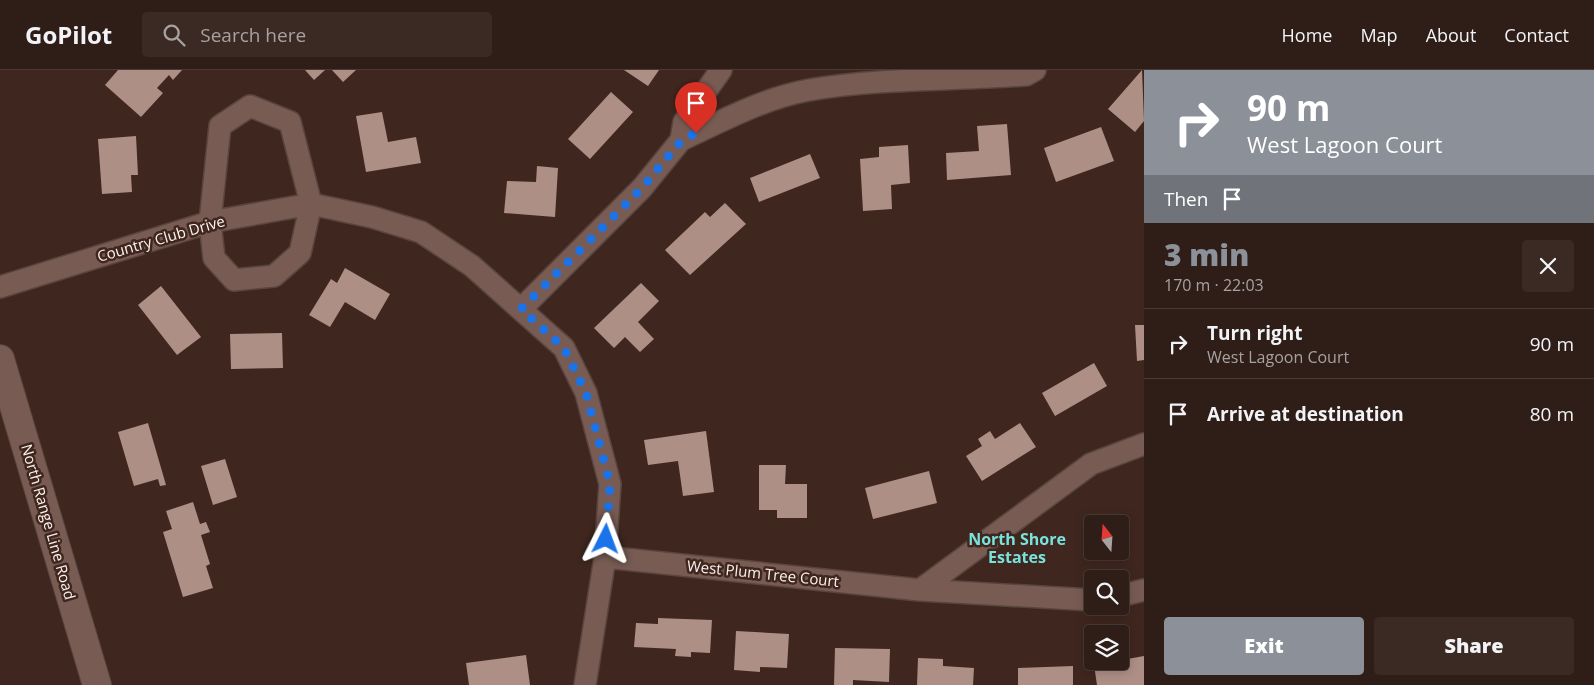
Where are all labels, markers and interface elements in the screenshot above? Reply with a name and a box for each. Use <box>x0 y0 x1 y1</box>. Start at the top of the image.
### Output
search box <box>142 12 492 57</box>
text: GoPilot <box>25 18 112 51</box>
icon: search <box>160 21 188 49</box>
text: Search here <box>200 22 306 48</box>
text: Home <box>1282 23 1332 47</box>
text: Map <box>1360 23 1398 47</box>
text: About <box>1426 23 1476 47</box>
text: Contact <box>1504 23 1569 47</box>
pin <box>675 82 717 133</box>
text: 90 m <box>1247 84 1330 131</box>
icon: arrive <box>682 89 710 117</box>
icon: right <box>1164 90 1229 155</box>
text: West Lagoon Court <box>1247 129 1442 159</box>
icon: arrive <box>1218 185 1246 213</box>
text: Then <box>1164 186 1208 212</box>
street label: Country Club Drive <box>95 210 227 266</box>
text: 3 min <box>1164 234 1249 275</box>
button: close <box>1522 240 1574 292</box>
text: 170 m · 22:03 <box>1164 274 1264 296</box>
text: Turn right <box>1207 320 1302 346</box>
icon: right <box>1164 330 1192 358</box>
text: 90 m <box>1530 331 1574 357</box>
text: West Lagoon Court <box>1207 346 1349 368</box>
icon: arrive <box>1164 400 1192 428</box>
text: Arrive at destination <box>1207 401 1404 427</box>
text: 80 m <box>1530 401 1574 427</box>
street label: North Range Line Road <box>17 442 81 602</box>
position arrow <box>579 512 631 564</box>
north arrow <box>1084 515 1129 560</box>
map controls <box>1084 515 1129 670</box>
district label: North Shore Estates <box>968 528 1066 568</box>
street label: West Plum Tree Court <box>686 555 840 591</box>
button: search <box>1084 570 1129 615</box>
button: Exit <box>1164 617 1364 675</box>
button: Share <box>1374 617 1574 675</box>
button: layers <box>1084 625 1129 670</box>

